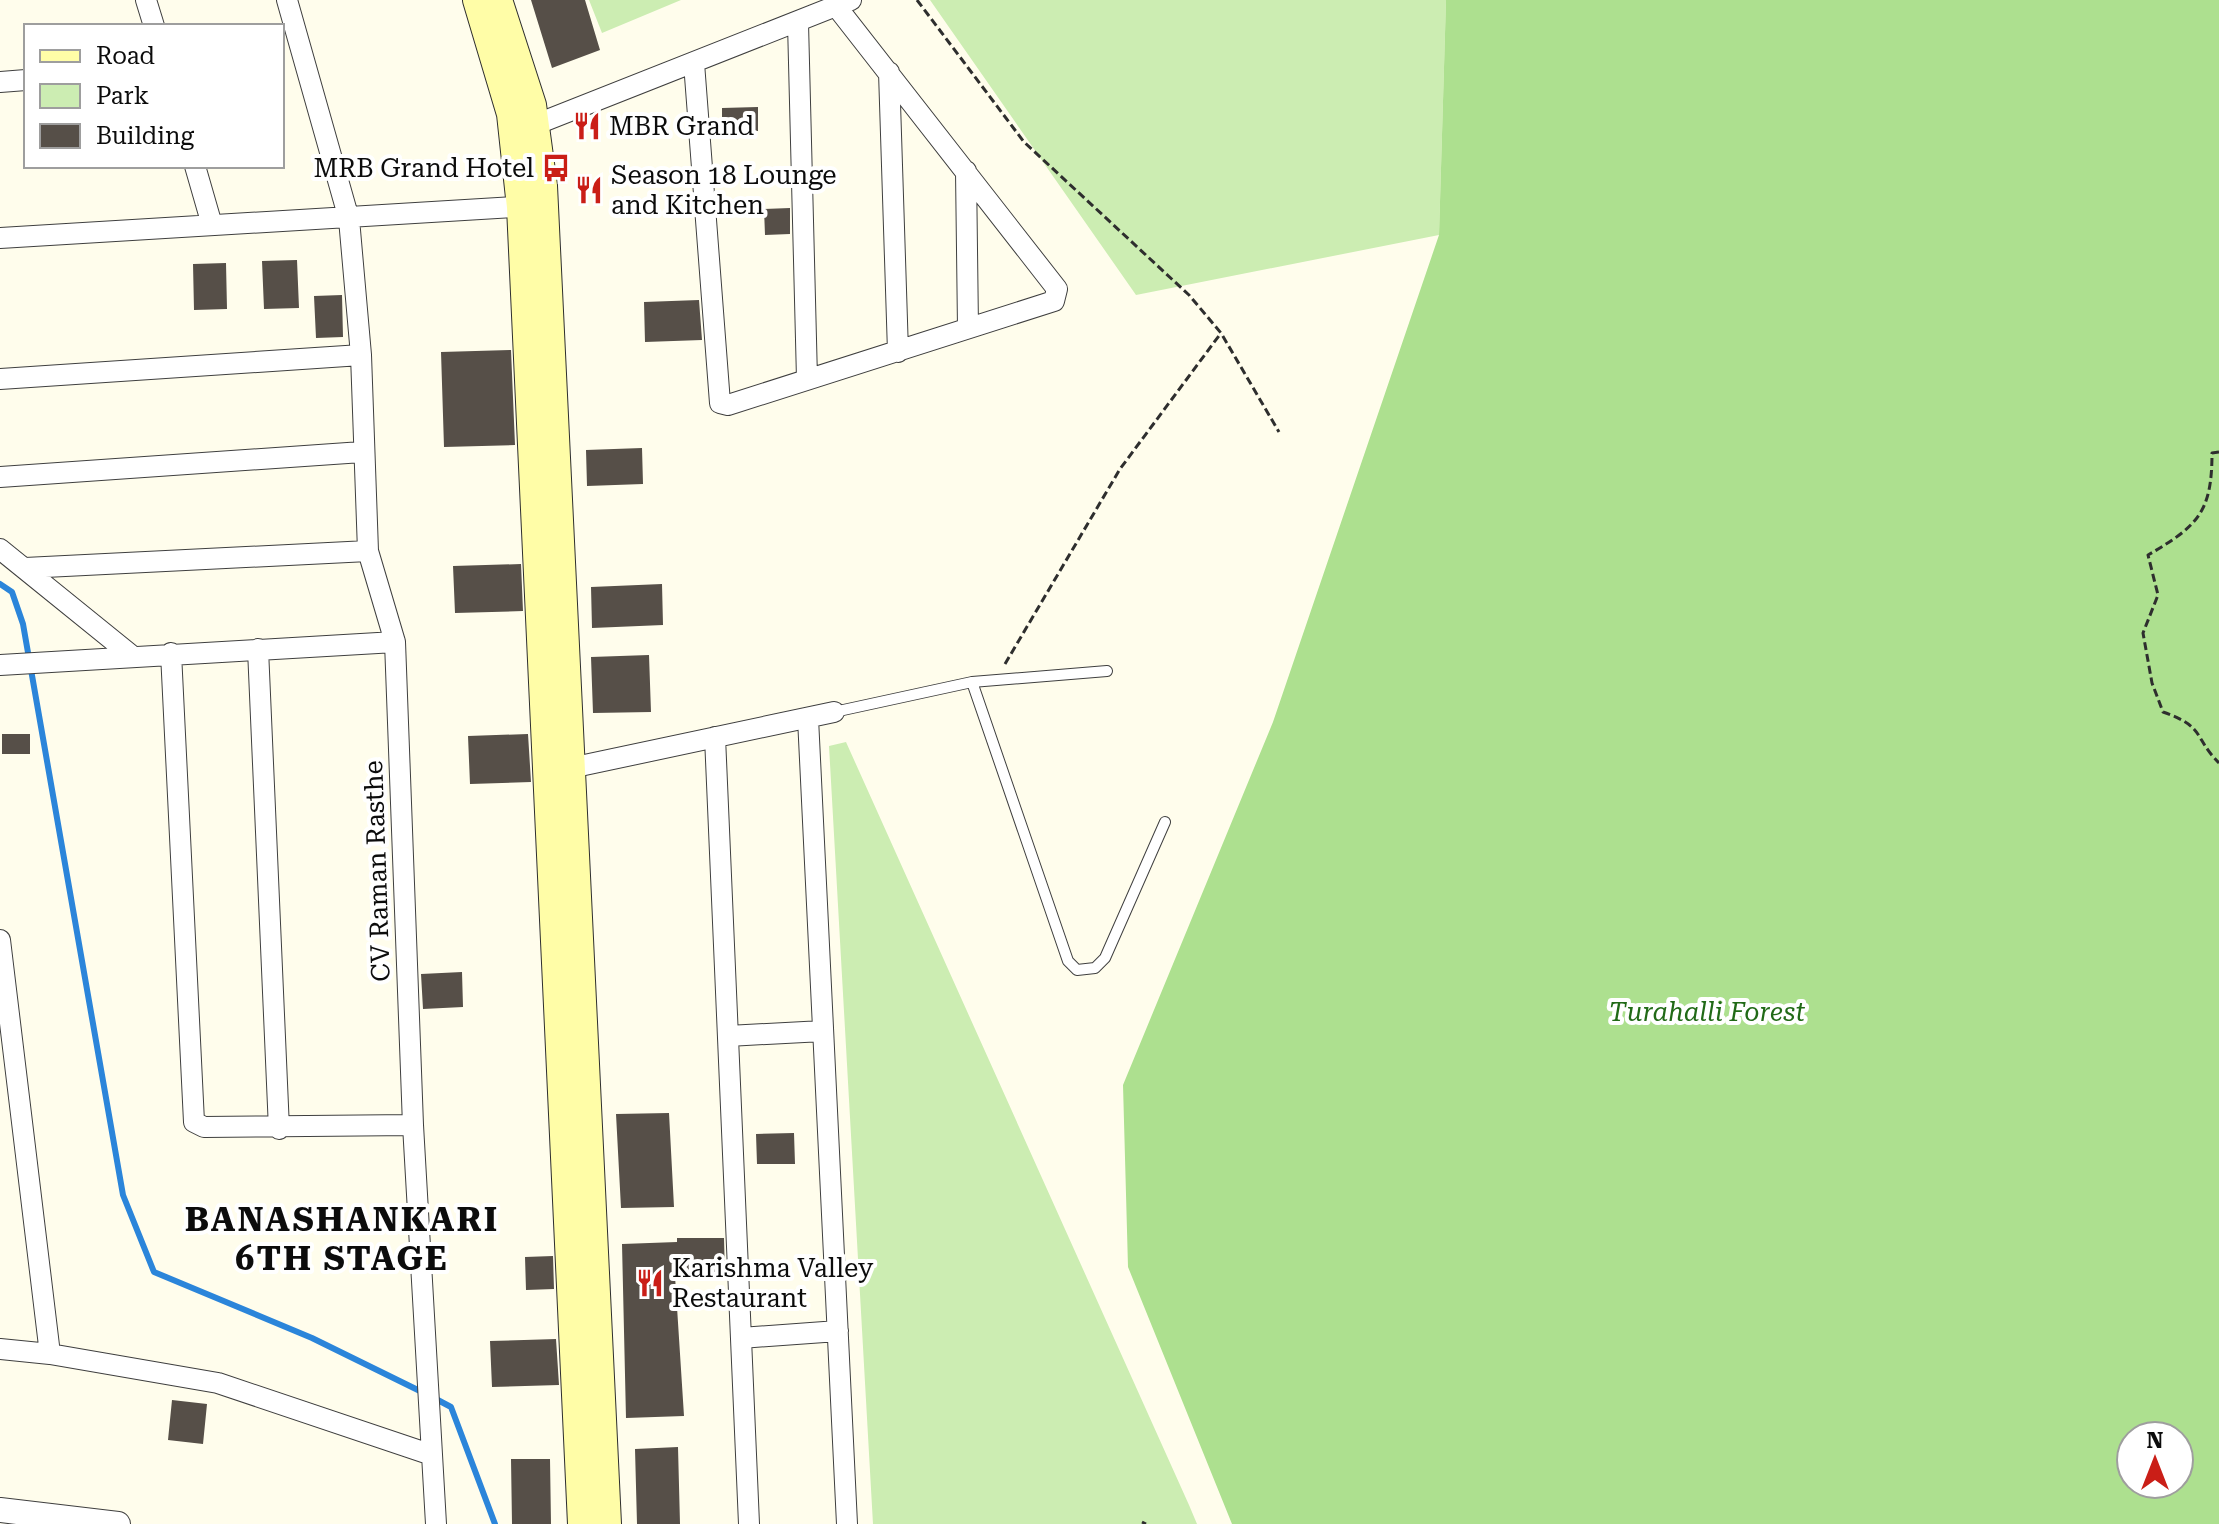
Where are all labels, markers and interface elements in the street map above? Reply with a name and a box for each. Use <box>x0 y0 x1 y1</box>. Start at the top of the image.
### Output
legend <box>24 24 284 168</box>
text: Road <box>96 42 155 70</box>
text: Park <box>96 82 149 110</box>
restaurant icon: MBR Grand <box>572 111 602 141</box>
place label: MBR Grand <box>609 111 754 141</box>
text: Building <box>96 122 194 150</box>
place label: MRB Grand Hotel <box>313 153 534 183</box>
bus stop icon: MRB Grand Hotel <box>541 153 571 183</box>
place label: Season 18 Lounge and Kitchen <box>611 160 837 220</box>
restaurant icon: Season 18 Lounge and Kitchen <box>574 175 604 205</box>
street label: CV Raman Rasthe <box>358 760 396 982</box>
park label: Turahalli Forest <box>1609 997 1806 1027</box>
district label: BANASHANKARI 6TH STAGE <box>185 1199 499 1278</box>
place label: Karishma Valley Restaurant <box>672 1253 874 1313</box>
restaurant icon: Karishma Valley Restaurant <box>635 1268 665 1298</box>
north arrow <box>2115 1420 2195 1500</box>
text: N <box>2147 1428 2164 1453</box>

